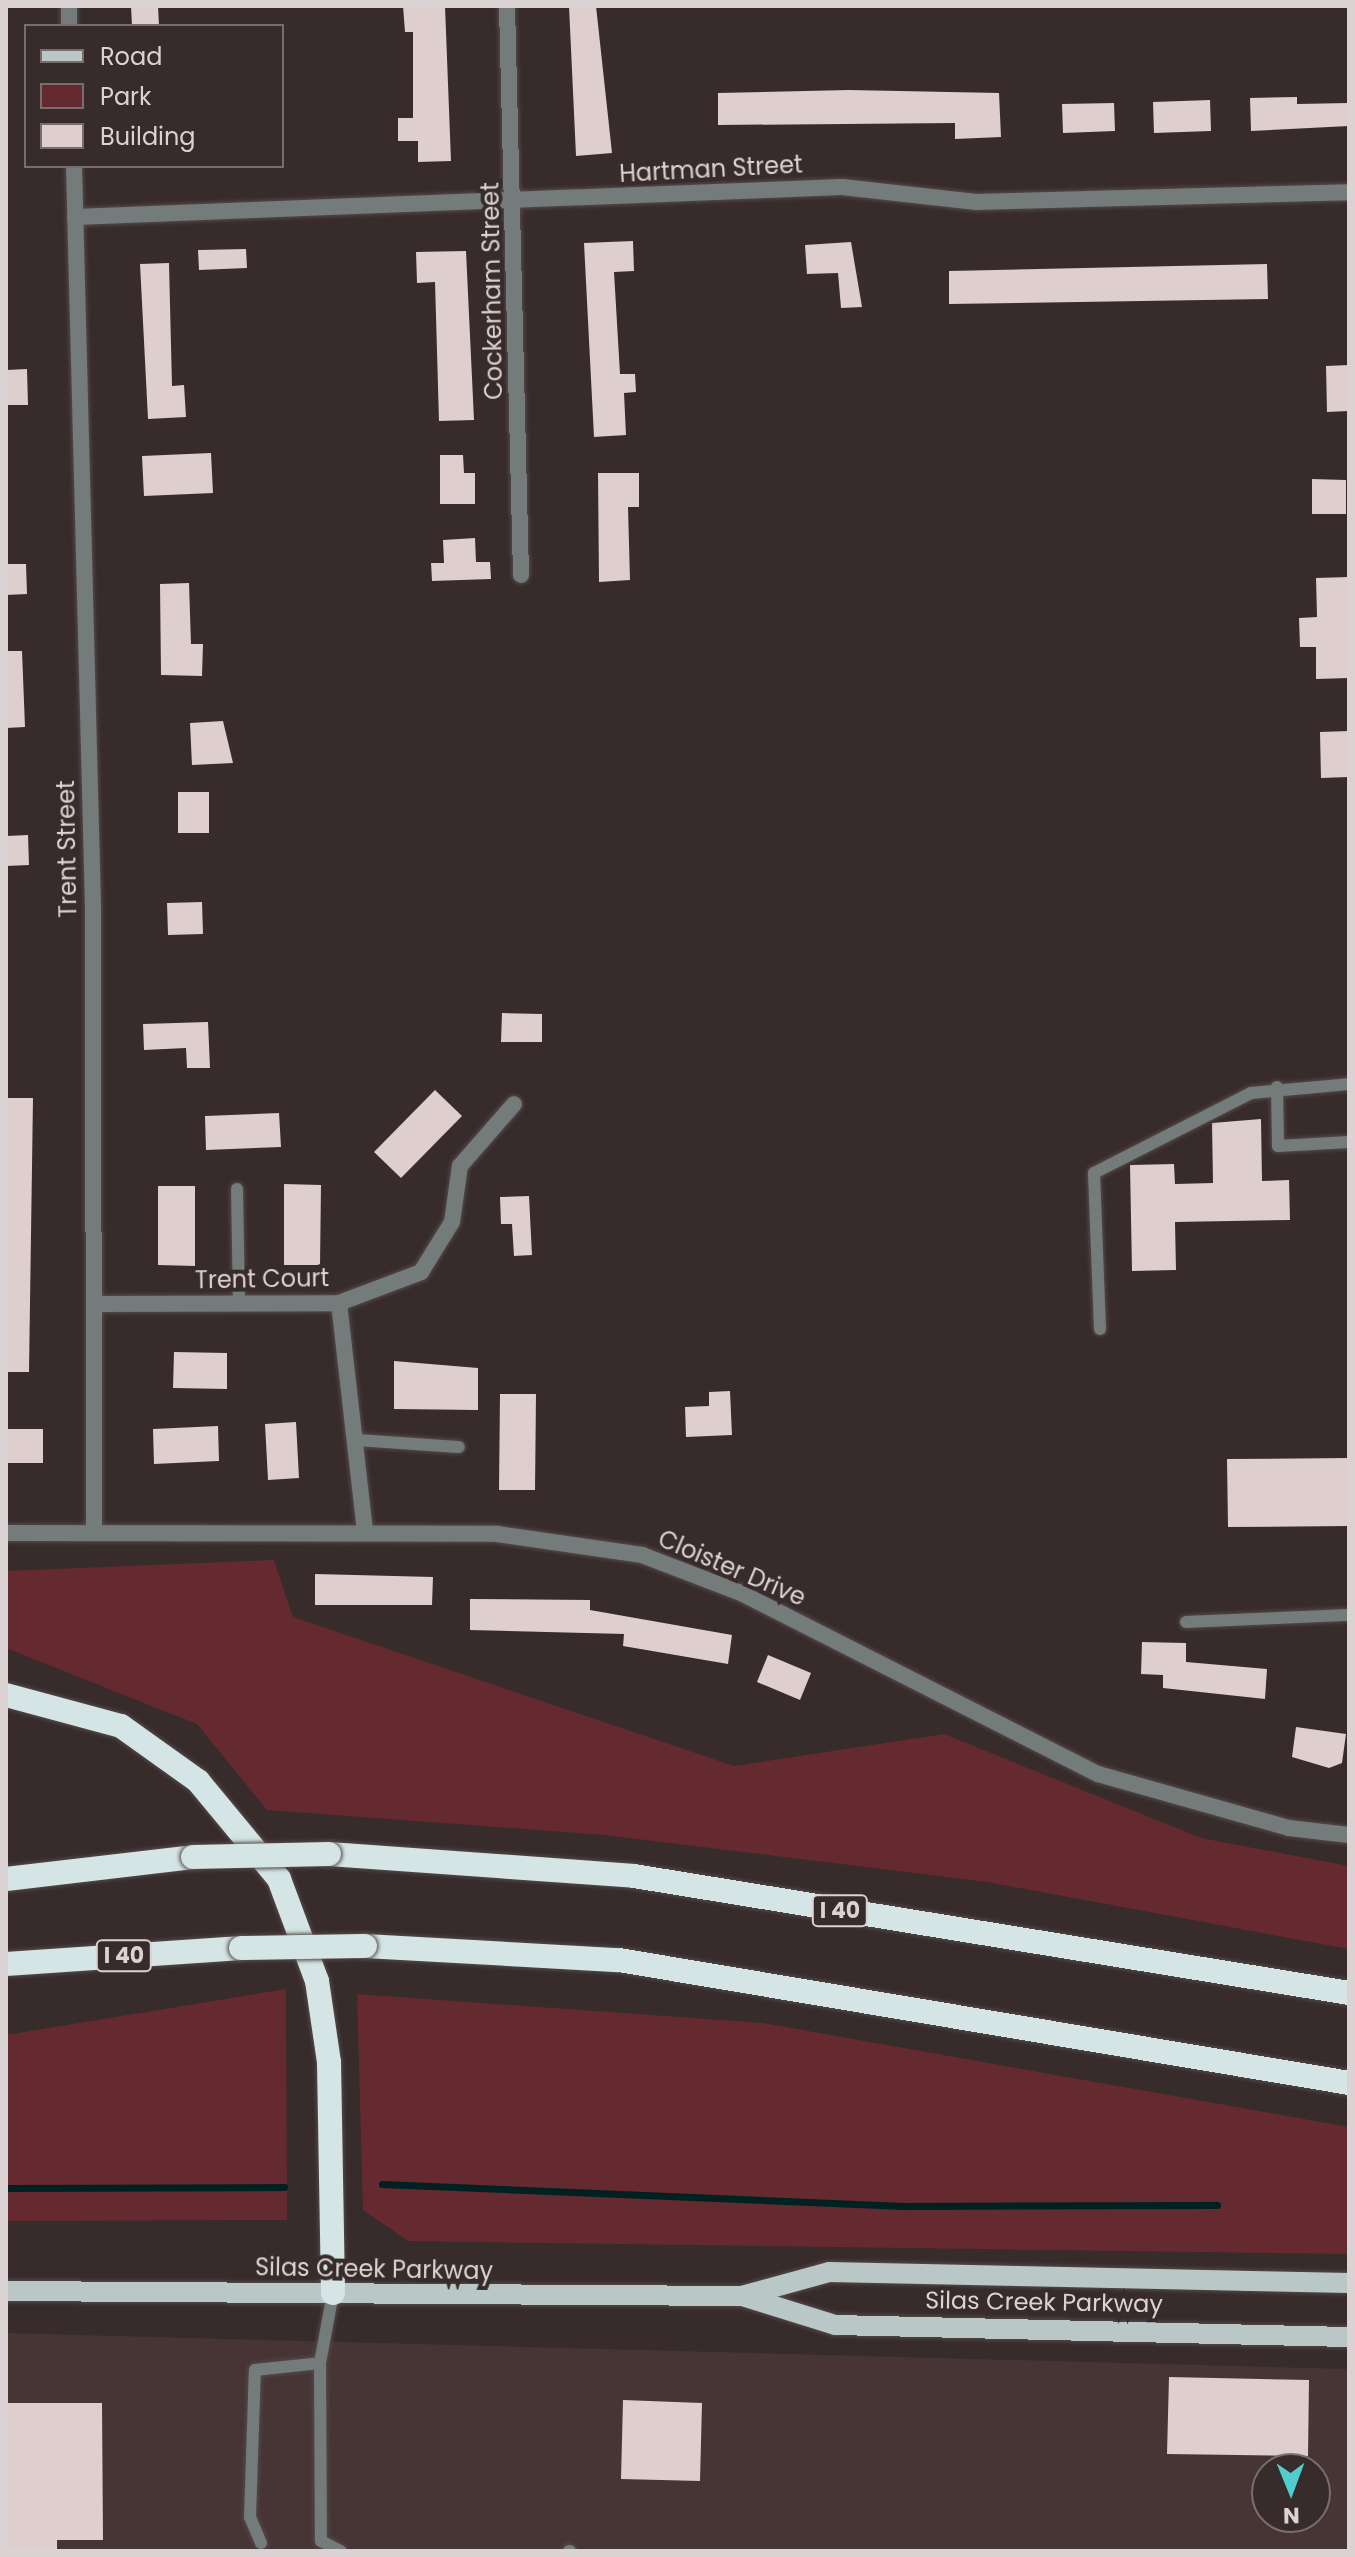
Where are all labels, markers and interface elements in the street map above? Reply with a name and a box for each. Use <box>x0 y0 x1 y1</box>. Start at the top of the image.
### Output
legend <box>24 24 284 168</box>
text: Road <box>100 40 162 73</box>
text: Park <box>100 80 151 113</box>
text: Building <box>100 120 196 153</box>
street label: Hartman Street <box>619 150 803 188</box>
street label: Cockerham Street <box>476 182 508 400</box>
street label: Trent Street <box>51 780 83 918</box>
street label: Trent Court <box>195 1263 329 1295</box>
street label: Cloister Drive <box>654 1524 810 1612</box>
road number: I 40 <box>810 1893 870 1929</box>
road number: I 40 <box>94 1938 154 1974</box>
street label: Silas Creek Parkway <box>255 2253 493 2285</box>
street label: Silas Creek Parkway <box>925 2286 1163 2318</box>
north arrow <box>1251 2453 1331 2533</box>
text: N <box>1283 2500 1300 2531</box>

